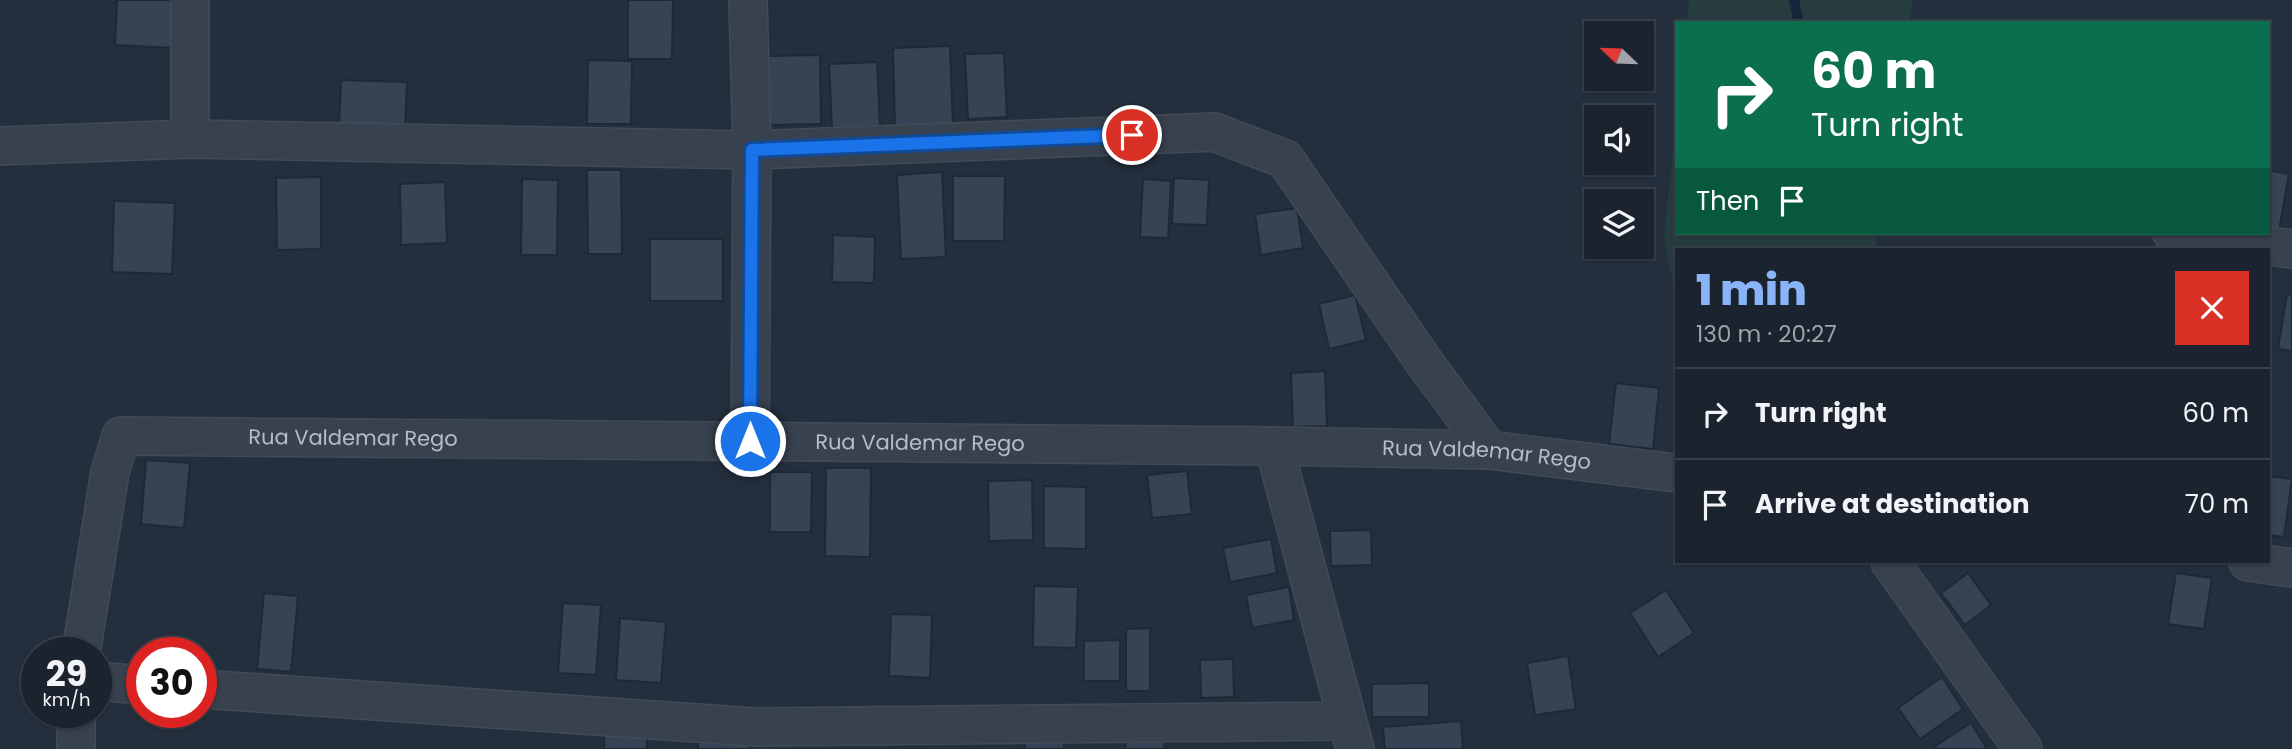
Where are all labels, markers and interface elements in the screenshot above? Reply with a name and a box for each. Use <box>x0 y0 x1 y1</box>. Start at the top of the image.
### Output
north arrow <box>1584 21 1654 91</box>
map controls <box>1584 21 1654 259</box>
text: 60 m <box>1811 37 1936 105</box>
icon: right <box>1696 49 1787 140</box>
text: Turn right <box>1811 102 1963 147</box>
pin <box>1102 105 1162 165</box>
button: sound <box>1584 105 1654 175</box>
icon: arrive <box>1113 116 1151 154</box>
icon: arrive <box>1773 182 1811 220</box>
text: Then <box>1696 183 1759 219</box>
button: layers <box>1584 189 1654 259</box>
text: 1 min <box>1696 261 1807 320</box>
button: close <box>2175 271 2249 345</box>
text: 130 m · 20:27 <box>1696 318 1837 350</box>
icon: right <box>1696 395 1734 433</box>
text: Turn right <box>1755 395 1887 431</box>
text: 60 m <box>2182 395 2249 431</box>
position arrow <box>713 404 787 478</box>
street label: Rua Valdemar Rego <box>248 422 458 453</box>
street label: Rua Valdemar Rego <box>815 427 1025 458</box>
street label: Rua Valdemar Rego <box>1382 433 1593 476</box>
icon: arrive <box>1696 486 1734 524</box>
text: Arrive at destination <box>1755 486 2030 522</box>
text: 70 m <box>2185 486 2249 522</box>
speed limit sign: 30 <box>126 637 217 728</box>
text: 29 <box>46 649 87 698</box>
text: km/h <box>43 687 90 712</box>

